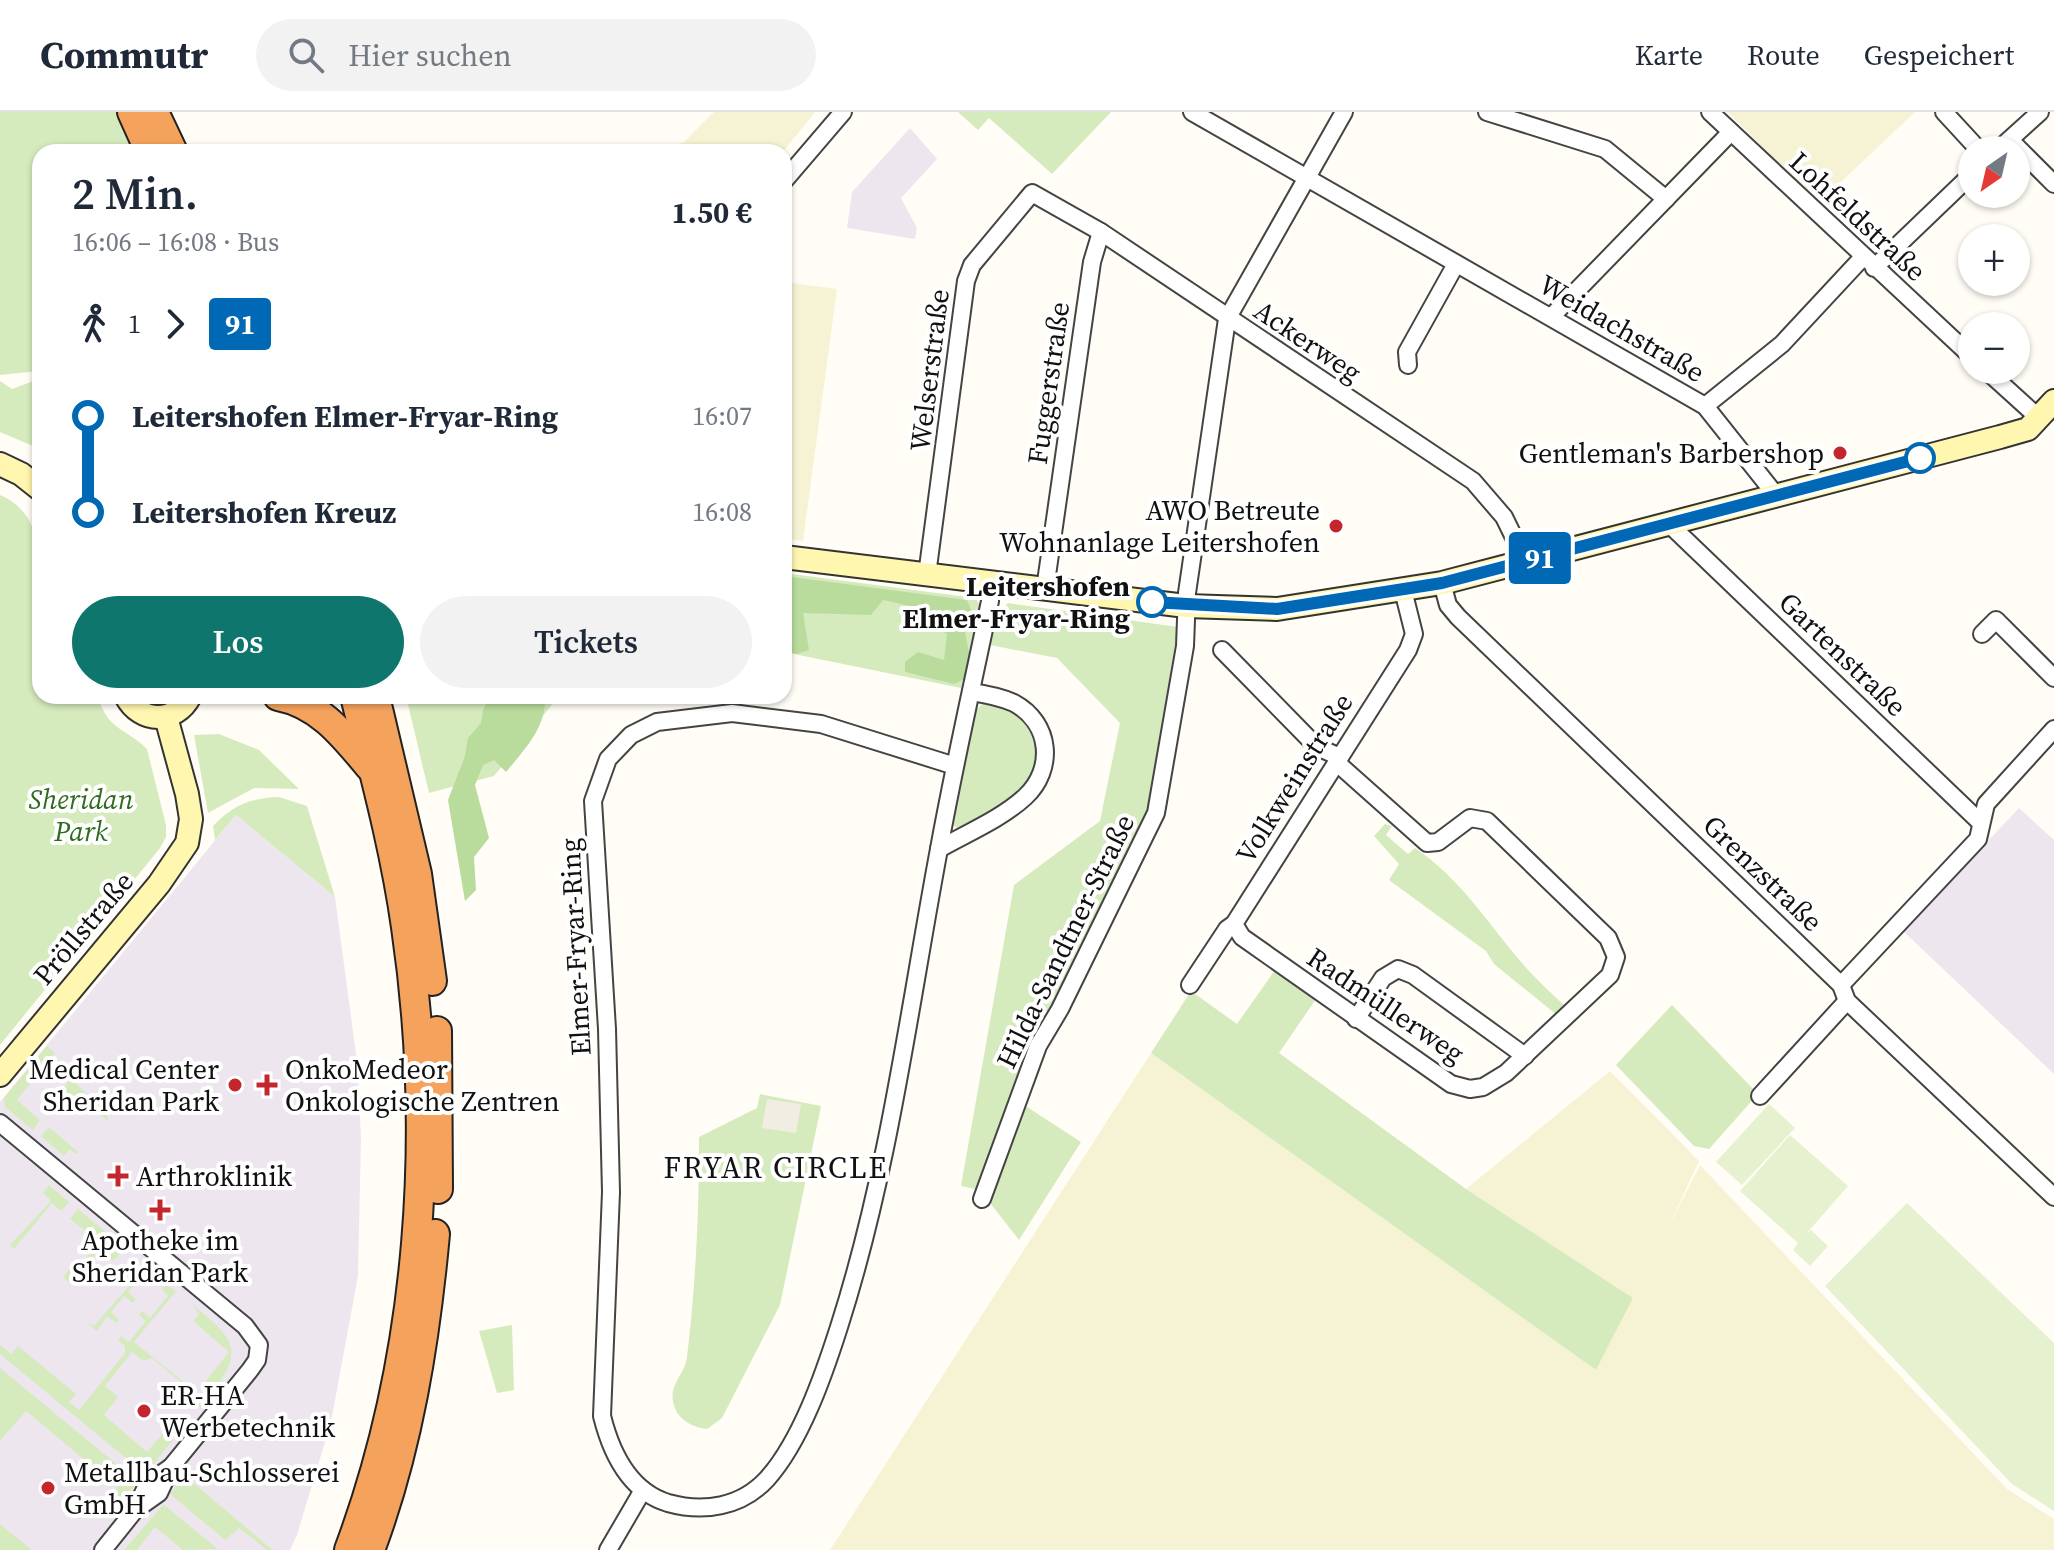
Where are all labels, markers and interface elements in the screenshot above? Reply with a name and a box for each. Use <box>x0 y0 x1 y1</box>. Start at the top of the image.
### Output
search box <box>256 19 816 91</box>
text: Commutr <box>40 29 208 81</box>
icon: search <box>284 33 328 77</box>
text: Hier suchen <box>348 35 512 76</box>
text: Karte <box>1635 36 1703 74</box>
text: Route <box>1747 36 1820 74</box>
text: Gespeichert <box>1864 36 2014 74</box>
north arrow <box>1958 136 2030 208</box>
map controls <box>1958 136 2030 384</box>
street label: Lohfeldstraße <box>1781 143 1935 289</box>
text: 2 Min. <box>72 163 198 224</box>
text: 1.50 € <box>672 192 752 233</box>
text: 16:06 – 16:08 · Bus <box>72 224 279 260</box>
button: + <box>1958 224 2030 296</box>
street label: Weidachstraße <box>1532 265 1712 391</box>
street label: Welserstraße <box>900 287 958 453</box>
street label: Ackerweg <box>1247 291 1369 391</box>
street label: Fuggerstraße <box>1018 299 1078 467</box>
icon: walk <box>72 302 116 346</box>
icon: forward <box>153 302 197 346</box>
text: 91 <box>225 305 255 343</box>
text: 1 <box>128 306 141 342</box>
button: − <box>1958 312 2030 384</box>
text: Leitershofen Elmer-Fryar-Ring <box>132 396 558 437</box>
text: 16:07 <box>692 398 752 434</box>
place label: Gentleman's Barbershop <box>1519 434 1824 472</box>
unlabelled marker <box>1905 443 1935 473</box>
marker: Gentleman's Barbershop <box>1831 444 1849 462</box>
place label: AWO Betreute Wohnanlage Leitershofen <box>999 491 1320 561</box>
text: Leitershofen Kreuz <box>132 492 396 533</box>
text: 16:08 <box>692 494 752 530</box>
marker: AWO Betreute Wohnanlage Leitershofen <box>1327 517 1345 535</box>
line badge: 91 <box>1504 532 1576 584</box>
text: 91 <box>1525 539 1555 577</box>
place label: Leitershofen Elmer-Fryar-Ring <box>902 567 1130 637</box>
street label: Gartenstraße <box>1771 583 1915 725</box>
marker: Leitershofen Elmer-Fryar-Ring <box>1137 587 1167 617</box>
button: Los <box>72 596 404 688</box>
button: Tickets <box>420 596 752 688</box>
street label: Volkweinstraße <box>1226 686 1362 870</box>
park label: Sheridan Park <box>29 780 134 850</box>
street label: Grenzstraße <box>1695 806 1831 940</box>
street label: Hilda-Sandtner-Straße <box>987 808 1143 1074</box>
street label: Elmer-Fryar-Ring <box>550 837 600 1057</box>
street label: Pröllstraße <box>24 863 142 993</box>
street label: Radmüllerweg <box>1300 938 1472 1072</box>
place label: Medical Center Sheridan Park <box>29 1050 220 1120</box>
place label: OnkoMedeor Onkologische Zentren <box>285 1050 560 1120</box>
marker: OnkoMedeor Onkologische Zentren <box>256 1074 278 1096</box>
marker: Medical Center Sheridan Park <box>226 1076 244 1094</box>
district label: FRYAR CIRCLE <box>664 1147 888 1188</box>
place label: Arthroklinik <box>136 1157 293 1195</box>
marker: Arthroklinik <box>107 1165 129 1187</box>
marker: Apotheke im Sheridan Park <box>151 1201 169 1219</box>
place label: Apotheke im Sheridan Park <box>72 1221 249 1291</box>
place label: ER-HA Werbetechnik <box>160 1376 336 1446</box>
marker: ER-HA Werbetechnik <box>135 1402 153 1420</box>
place label: Metallbau-Schlosserei GmbH <box>64 1453 340 1523</box>
marker: Metallbau-Schlosserei GmbH <box>39 1479 57 1497</box>

